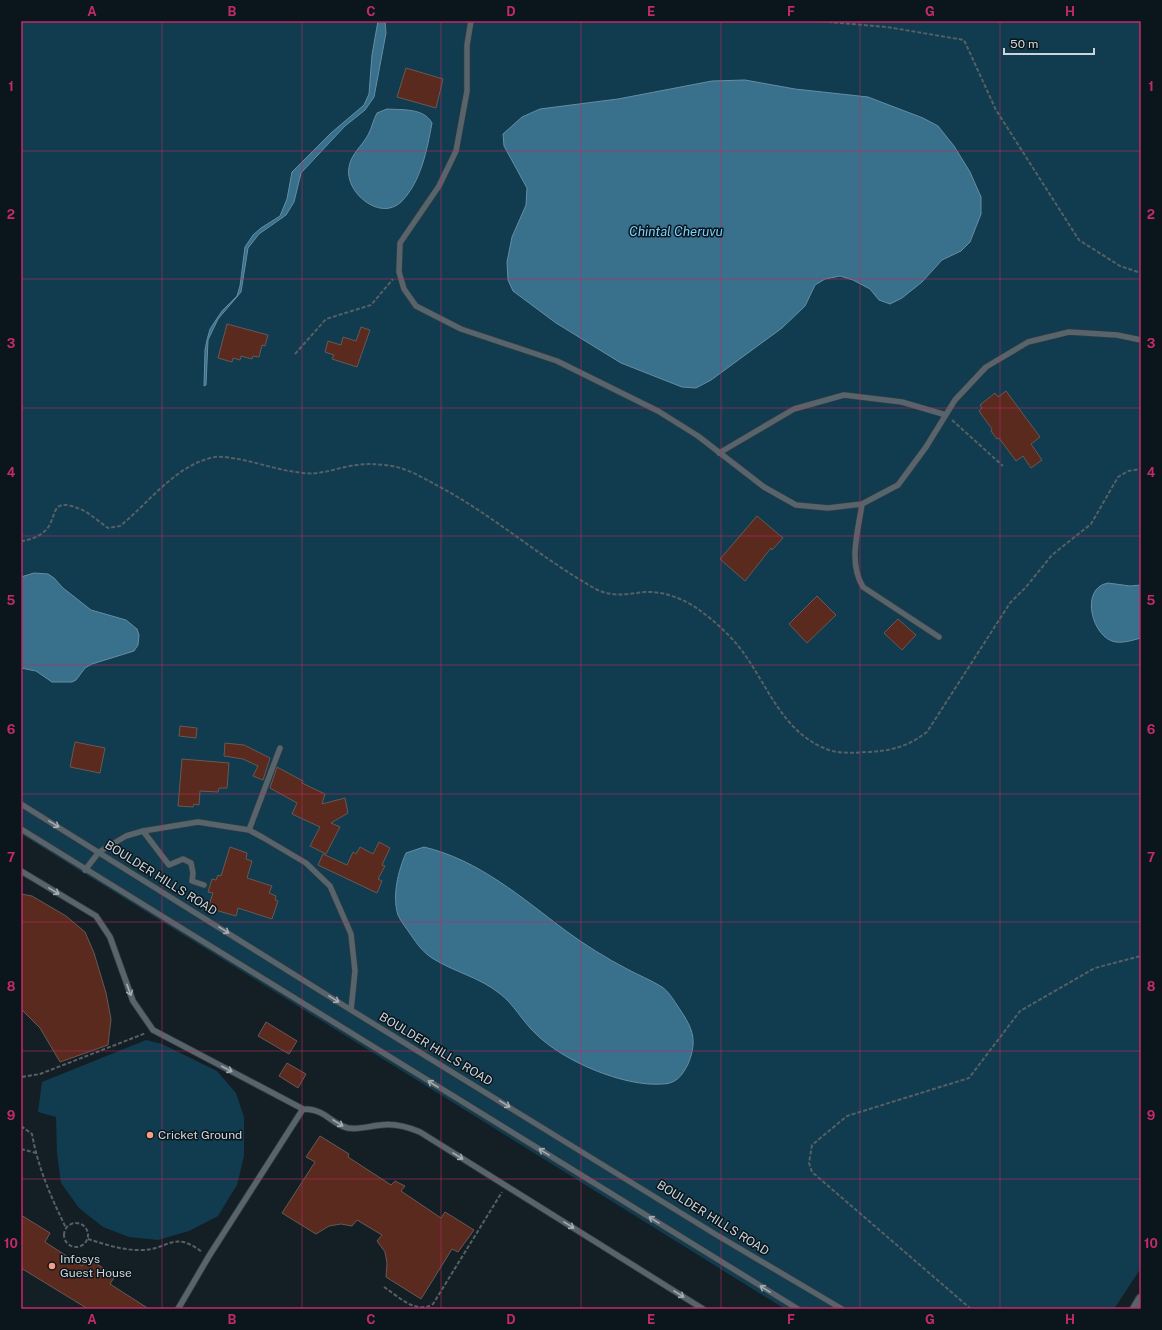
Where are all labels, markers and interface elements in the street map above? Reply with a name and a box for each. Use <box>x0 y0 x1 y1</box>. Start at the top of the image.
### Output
text: A <box>87 4 97 19</box>
text: B <box>228 4 237 19</box>
text: C <box>366 4 376 19</box>
text: D <box>506 4 516 19</box>
text: E <box>647 4 655 19</box>
text: F <box>787 4 795 19</box>
text: G <box>925 4 935 19</box>
text: H <box>1065 4 1075 19</box>
scale bar <box>1004 30 1094 56</box>
text: 50 m <box>1010 37 1038 51</box>
text: 1 <box>8 79 14 94</box>
text: 1 <box>1148 79 1154 94</box>
text: 2 <box>7 207 15 222</box>
text: 2 <box>1147 207 1155 222</box>
water label: Chintal Cheruvu <box>629 224 723 239</box>
text: 3 <box>7 336 16 351</box>
text: 3 <box>1147 336 1156 351</box>
text: 4 <box>7 465 16 480</box>
text: 4 <box>1147 465 1156 480</box>
text: 5 <box>7 593 16 608</box>
text: 5 <box>1147 593 1156 608</box>
text: 6 <box>7 722 16 737</box>
text: 6 <box>1147 722 1156 737</box>
one-way arrow <box>48 821 60 829</box>
street label: BOULDER HILLS ROAD <box>102 838 220 918</box>
text: 7 <box>7 850 15 865</box>
text: 7 <box>1147 850 1155 865</box>
one-way arrow <box>48 888 60 896</box>
one-way arrow <box>218 926 229 934</box>
text: 8 <box>7 979 16 994</box>
text: 8 <box>1147 979 1156 994</box>
one-way arrow <box>126 984 134 996</box>
one-way arrow <box>328 996 340 1004</box>
street label: BOULDER HILLS ROAD <box>377 1010 495 1088</box>
one-way arrow <box>221 1065 233 1073</box>
one-way arrow <box>428 1080 439 1088</box>
one-way arrow <box>499 1100 511 1108</box>
text: 9 <box>7 1108 15 1123</box>
text: 9 <box>1147 1108 1155 1123</box>
one-way arrow <box>333 1119 344 1127</box>
place label: Cricket Ground <box>158 1128 242 1142</box>
marker: Cricket Ground <box>145 1130 155 1140</box>
one-way arrow <box>538 1148 550 1156</box>
one-way arrow <box>452 1153 464 1161</box>
street label: BOULDER HILLS ROAD <box>654 1178 772 1258</box>
one-way arrow <box>648 1216 660 1224</box>
one-way arrow <box>563 1222 575 1230</box>
text: 10 <box>4 1236 18 1251</box>
text: 10 <box>1144 1236 1158 1251</box>
place label: Infosys Guest House <box>60 1252 132 1280</box>
marker: Infosys Guest House <box>47 1261 57 1271</box>
one-way arrow <box>759 1284 771 1292</box>
one-way arrow <box>673 1290 684 1298</box>
text: A <box>87 1312 97 1327</box>
text: B <box>228 1312 237 1327</box>
text: C <box>366 1312 376 1327</box>
text: D <box>506 1312 516 1327</box>
text: E <box>647 1312 655 1327</box>
text: F <box>787 1312 795 1327</box>
text: G <box>925 1312 935 1327</box>
text: H <box>1065 1312 1075 1327</box>

